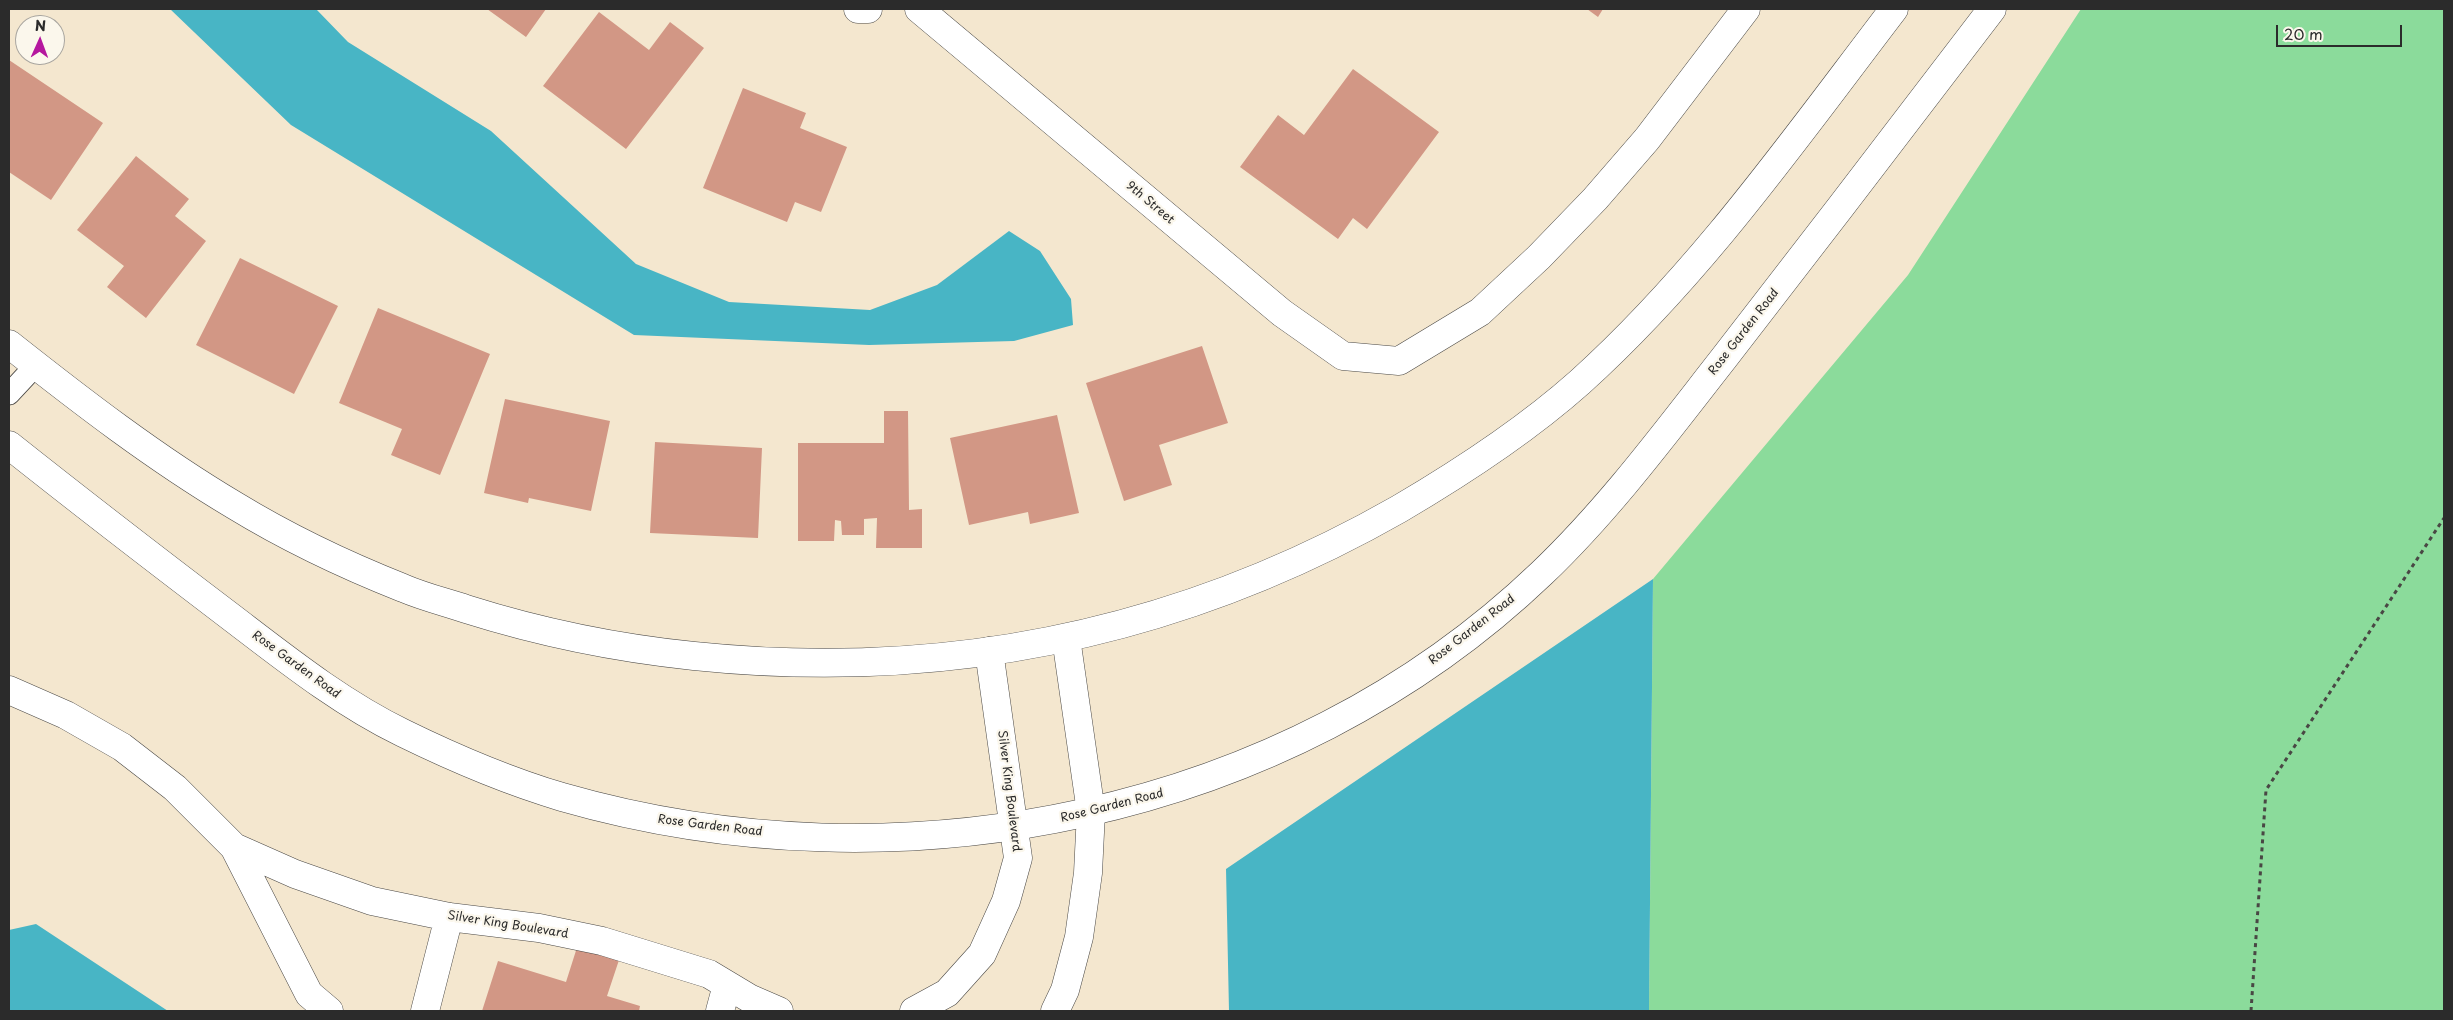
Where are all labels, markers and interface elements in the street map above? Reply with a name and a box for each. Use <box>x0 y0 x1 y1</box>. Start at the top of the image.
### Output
north arrow <box>15 15 65 65</box>
text: N <box>35 15 46 36</box>
scale bar <box>2278 15 2404 47</box>
text: 20 m <box>2284 22 2323 45</box>
street label: 9th Street <box>1123 179 1177 227</box>
street label: Rose Garden Road <box>1706 286 1782 378</box>
street label: Rose Garden Road <box>1426 592 1518 668</box>
street label: Rose Garden Road <box>249 628 343 702</box>
street label: Silver King Boulevard <box>994 729 1024 853</box>
street label: Rose Garden Road <box>1059 786 1165 826</box>
street label: Rose Garden Road <box>657 812 763 840</box>
street label: Silver King Boulevard <box>447 908 569 942</box>

